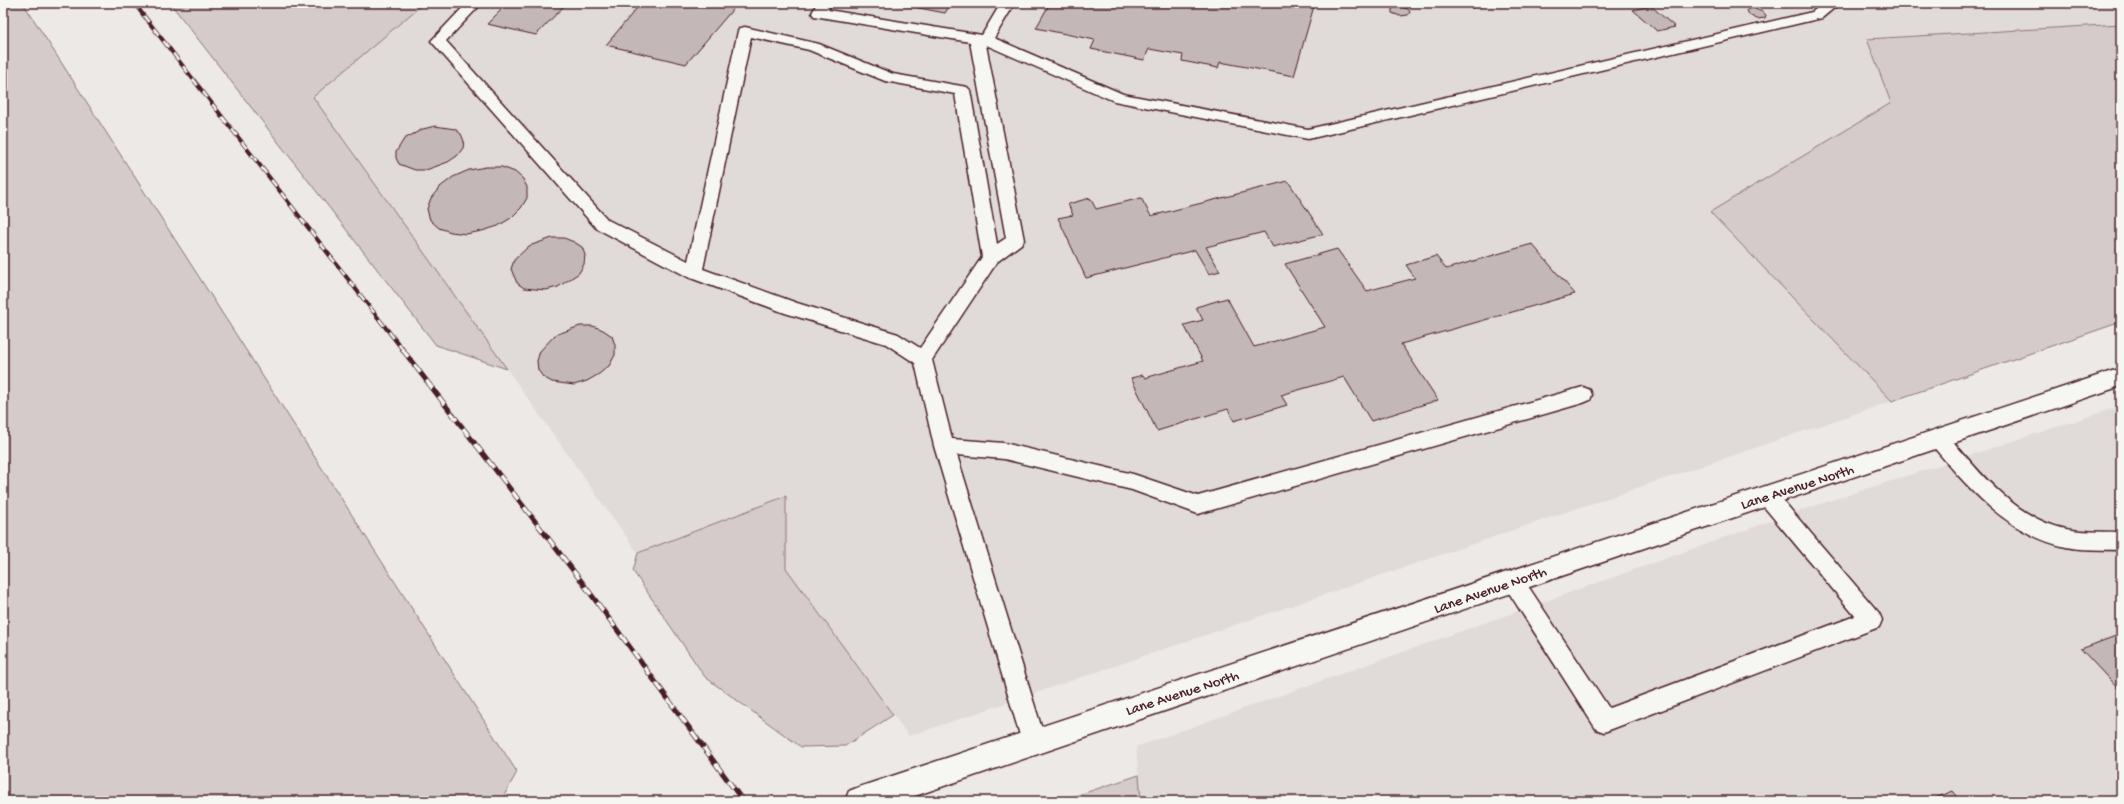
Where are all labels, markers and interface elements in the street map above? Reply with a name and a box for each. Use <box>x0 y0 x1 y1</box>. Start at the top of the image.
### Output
street label: Lane Avenue North <box>1739 461 1857 515</box>
street label: Lane Avenue North <box>1432 563 1549 619</box>
street label: Lane Avenue North <box>1124 667 1242 721</box>

